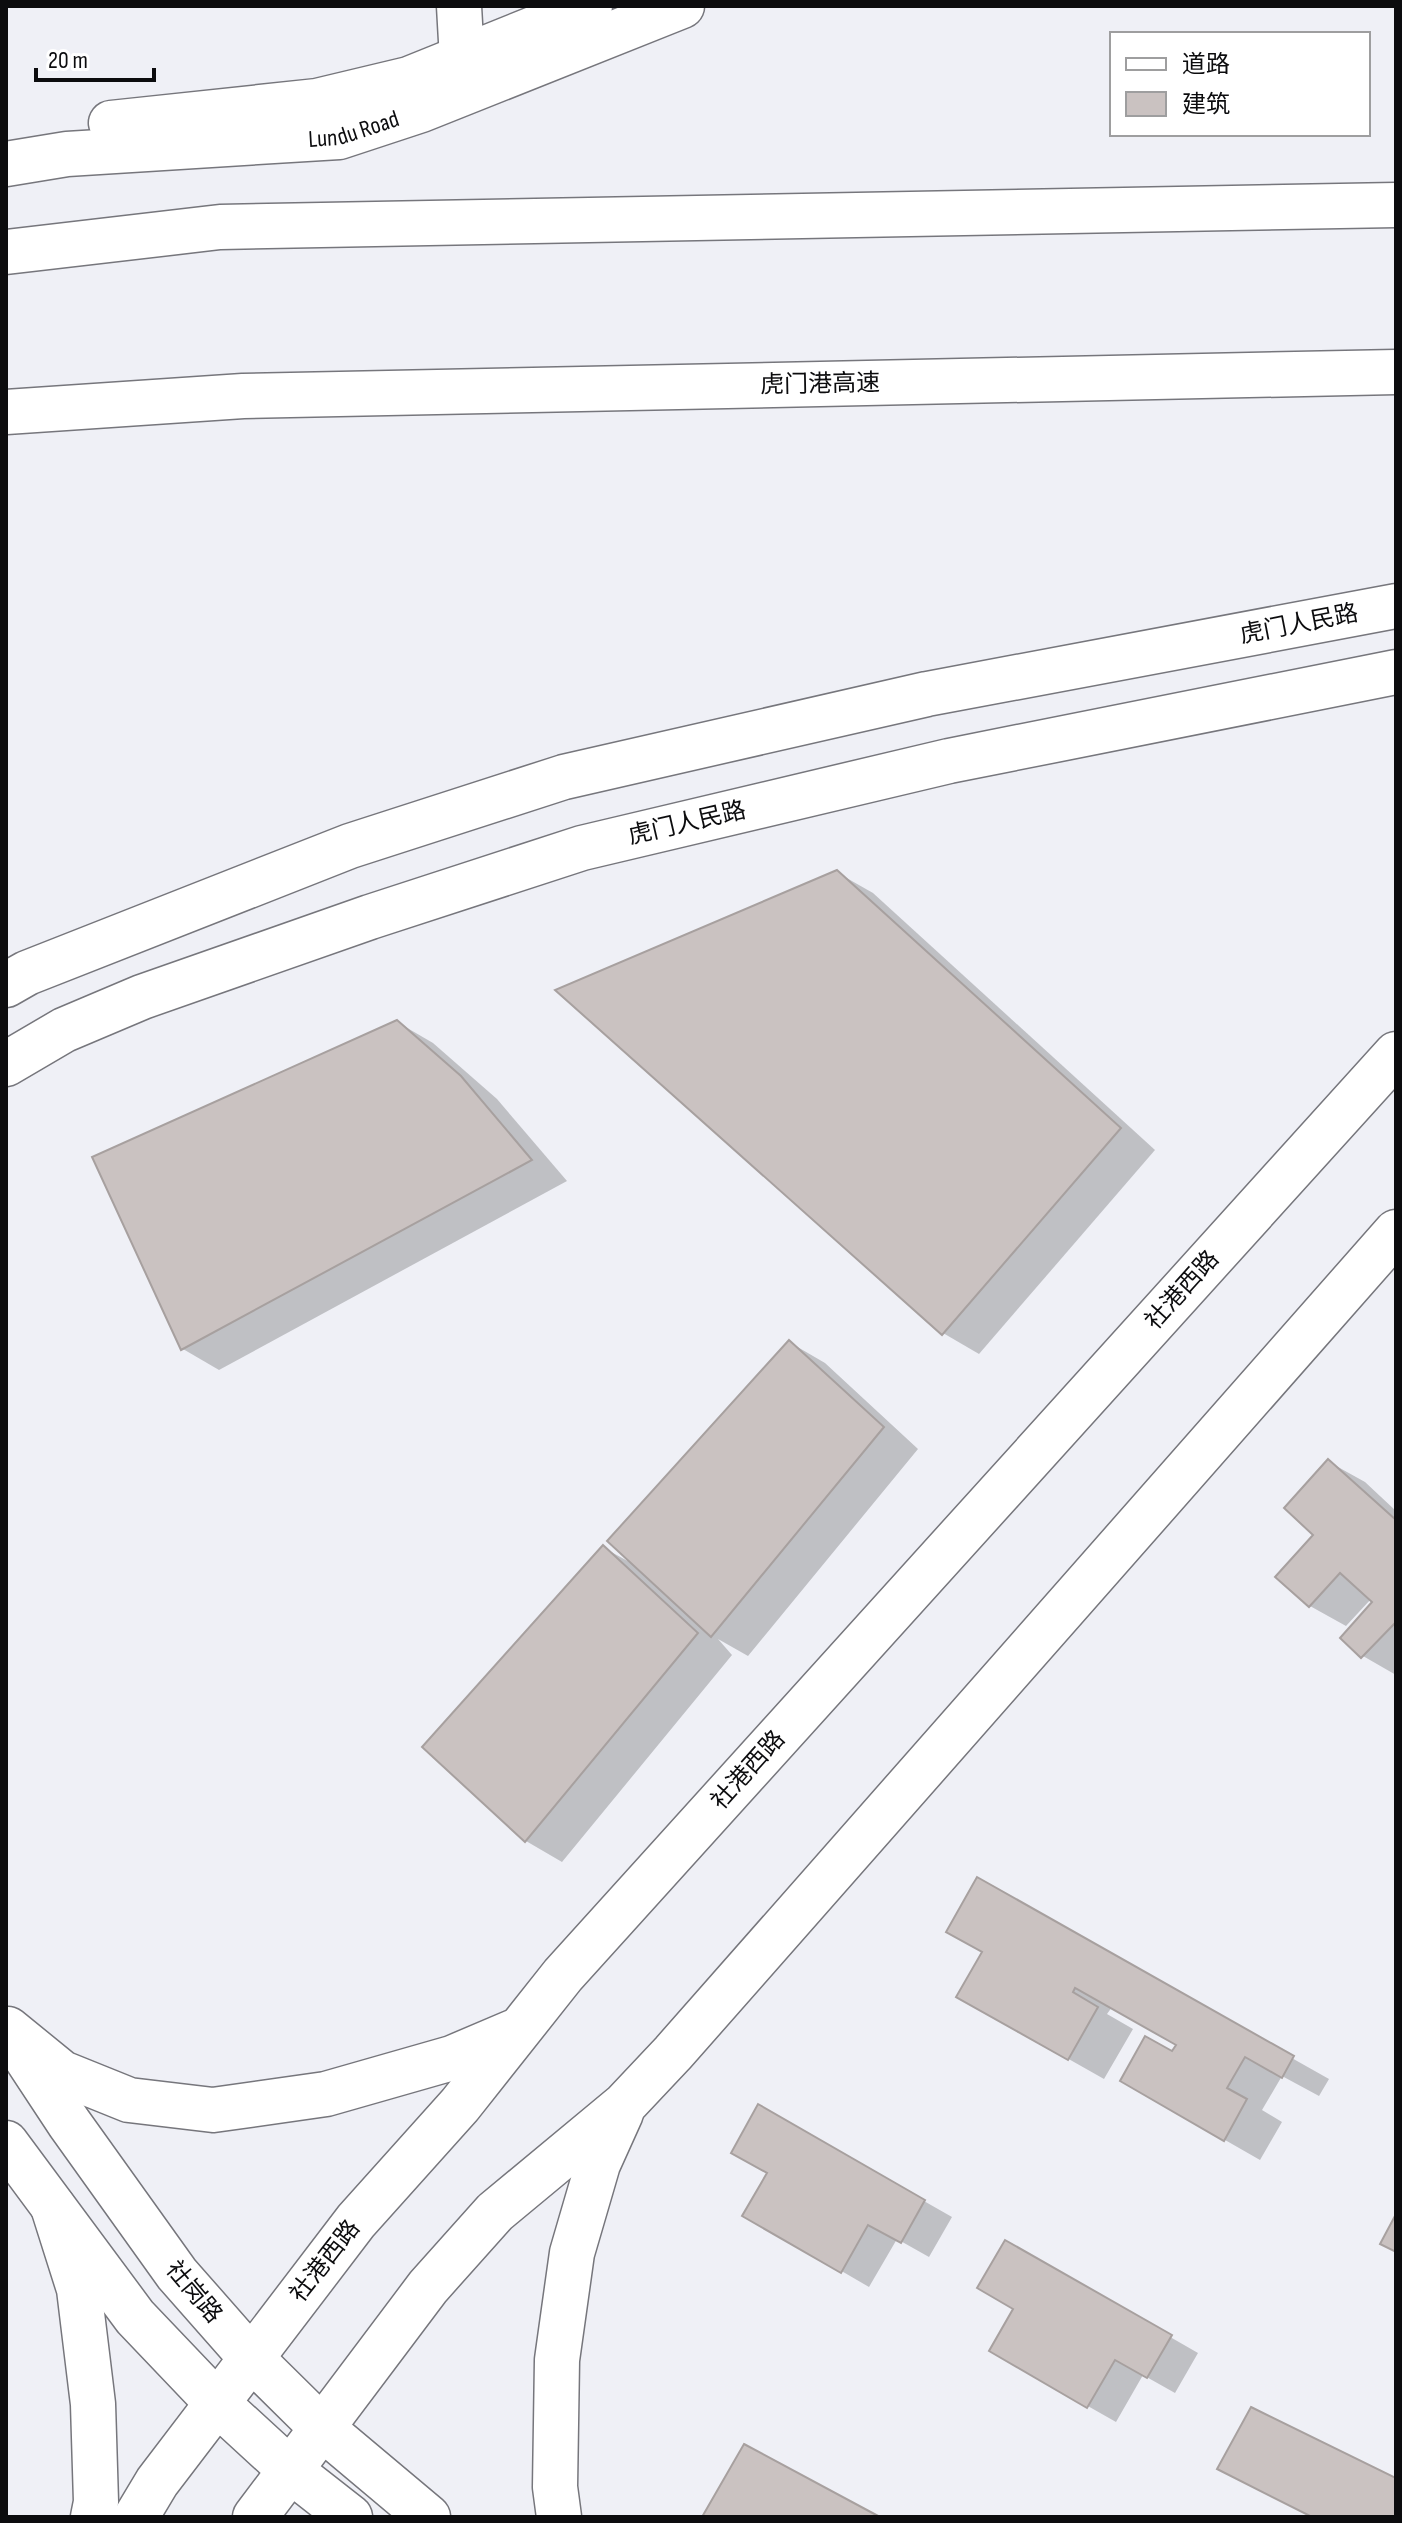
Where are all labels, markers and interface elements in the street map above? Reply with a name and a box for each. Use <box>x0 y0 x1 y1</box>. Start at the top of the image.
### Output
scale bar <box>36 32 154 82</box>
legend <box>1110 32 1370 136</box>
text: 20 m <box>48 46 88 75</box>
text: 道路 <box>1182 50 1230 79</box>
text: 建筑 <box>1182 90 1230 119</box>
street label: Lundu Road <box>307 104 403 153</box>
street label: 虎门港高速 <box>760 368 880 400</box>
street label: 虎门人民路 <box>1237 598 1361 650</box>
street label: 虎门人民路 <box>625 795 749 851</box>
street label: 社港西路 <box>1139 1245 1225 1335</box>
street label: 社港西路 <box>705 1725 791 1815</box>
street label: 社港西路 <box>284 2214 366 2308</box>
street label: 社岗路 <box>160 2255 228 2329</box>

